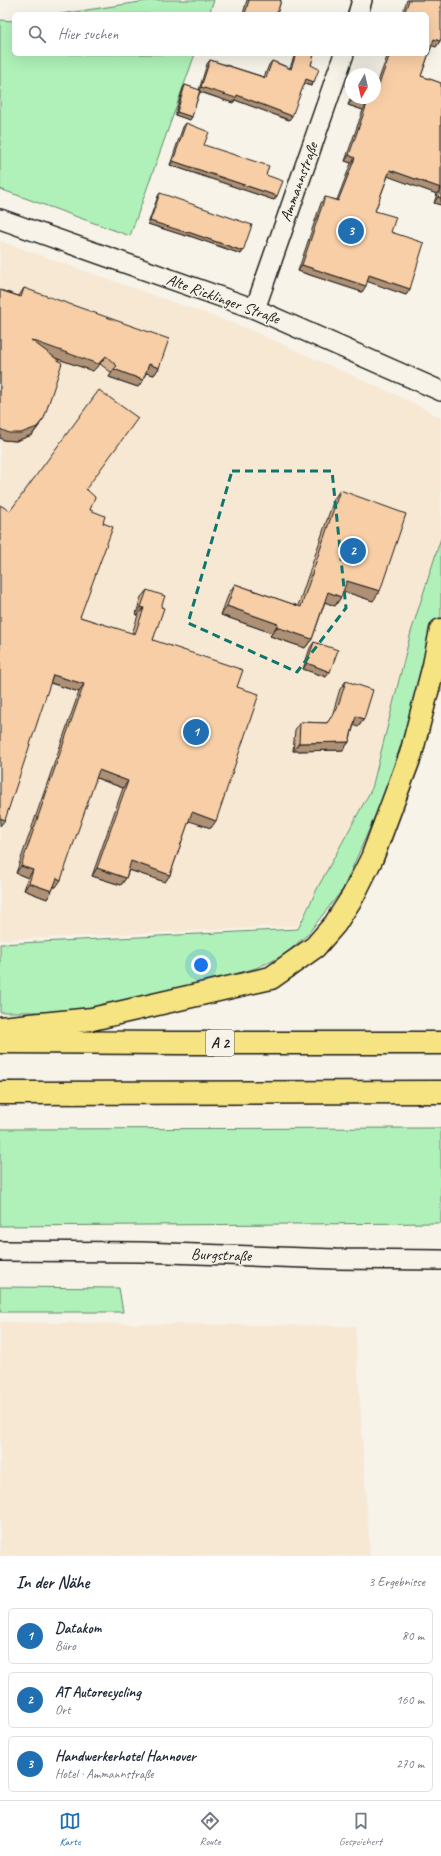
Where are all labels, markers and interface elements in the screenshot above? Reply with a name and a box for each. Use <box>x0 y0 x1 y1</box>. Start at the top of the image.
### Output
search box <box>12 12 429 56</box>
icon: search <box>26 23 48 45</box>
text: Hier suchen <box>58 25 118 44</box>
north arrow <box>345 68 381 104</box>
street label: Ammannstraße <box>275 138 323 224</box>
pin: 3 <box>338 216 364 246</box>
street label: Alte Ricklinger Straße <box>164 269 284 329</box>
pin: 2 <box>340 536 366 566</box>
pin: 1 <box>183 717 209 747</box>
your location <box>191 955 211 975</box>
road number: A 2 <box>206 1030 234 1056</box>
street label: Burgstraße <box>191 1244 253 1266</box>
text: In der Nähe <box>16 1572 89 1593</box>
text: 3 Ergebnisse <box>369 1574 425 1590</box>
text: Datakom <box>55 1619 101 1638</box>
text: 1 <box>27 1628 33 1644</box>
text: 80 m <box>402 1628 424 1644</box>
text: Büro <box>55 1638 76 1654</box>
text: AT Autorecycling <box>55 1683 141 1702</box>
text: 2 <box>27 1692 33 1708</box>
text: 160 m <box>396 1692 424 1708</box>
text: Ort <box>55 1702 70 1718</box>
text: Handwerkerhotel Hannover <box>55 1747 196 1766</box>
text: 3 <box>27 1756 33 1772</box>
text: 270 m <box>396 1756 424 1772</box>
text: Hotel · Ammannstraße <box>55 1766 154 1782</box>
tab: Karte <box>59 1810 81 1848</box>
tab: Route <box>199 1810 221 1848</box>
tab: Gespeichert <box>339 1810 382 1848</box>

